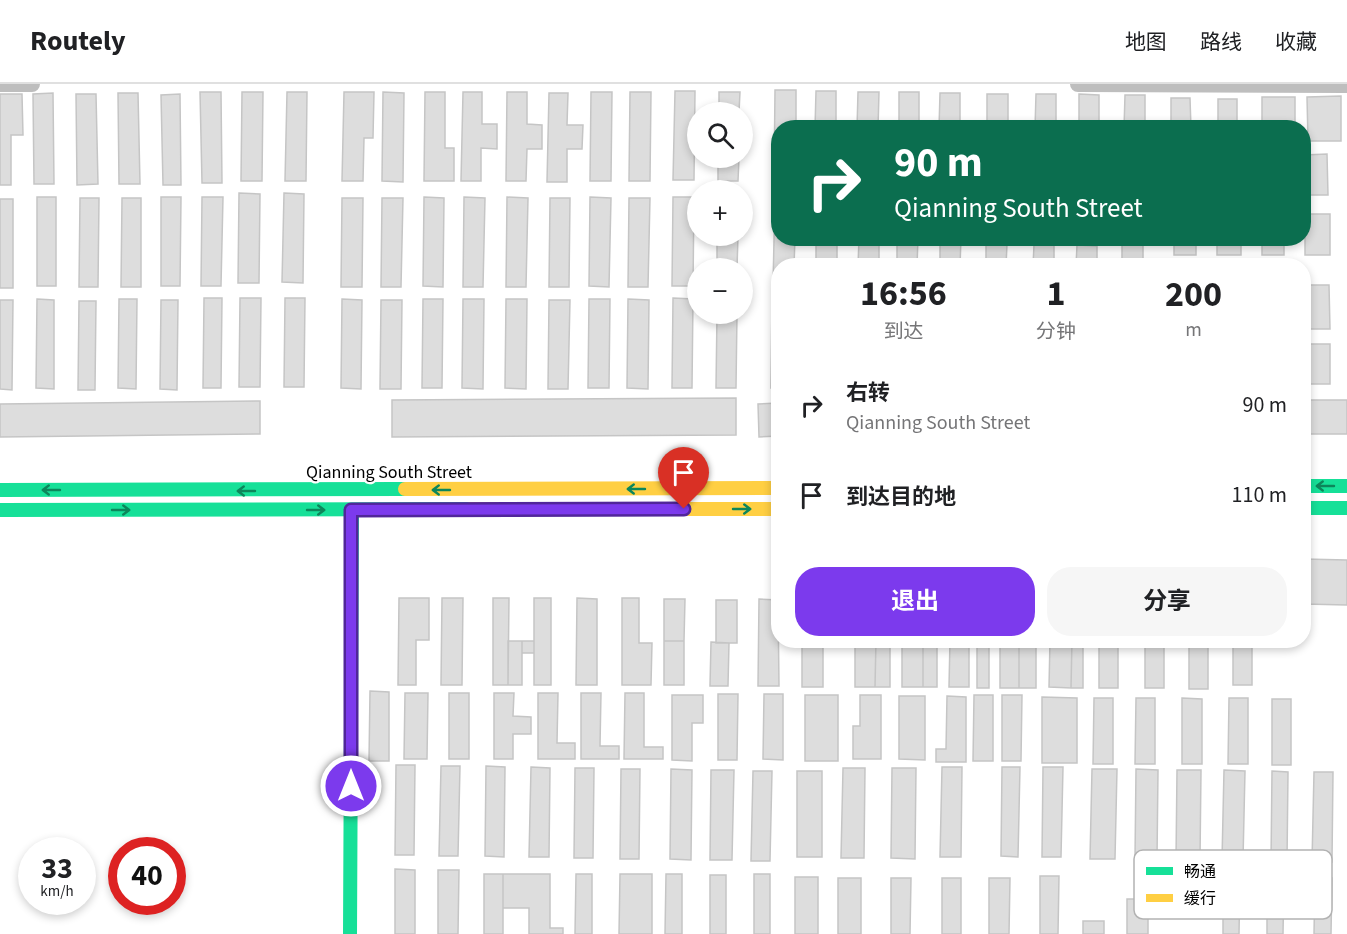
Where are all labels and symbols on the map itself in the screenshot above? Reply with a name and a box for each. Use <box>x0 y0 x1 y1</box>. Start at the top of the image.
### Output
pin <box>658 447 709 509</box>
street label: Qianning South Street <box>306 460 472 485</box>
one-way arrow <box>1316 480 1336 492</box>
one-way arrow <box>627 483 647 495</box>
one-way arrow <box>432 484 452 496</box>
one-way arrow <box>42 485 62 496</box>
one-way arrow <box>237 485 257 497</box>
one-way arrow <box>732 503 752 515</box>
one-way arrow <box>111 504 131 516</box>
one-way arrow <box>306 504 326 516</box>
position arrow <box>319 754 383 818</box>
speed limit sign: 40 <box>108 837 186 915</box>
legend <box>1134 850 1332 919</box>
text: 畅通 <box>1184 861 1216 883</box>
text: 缓行 <box>1184 888 1216 910</box>

